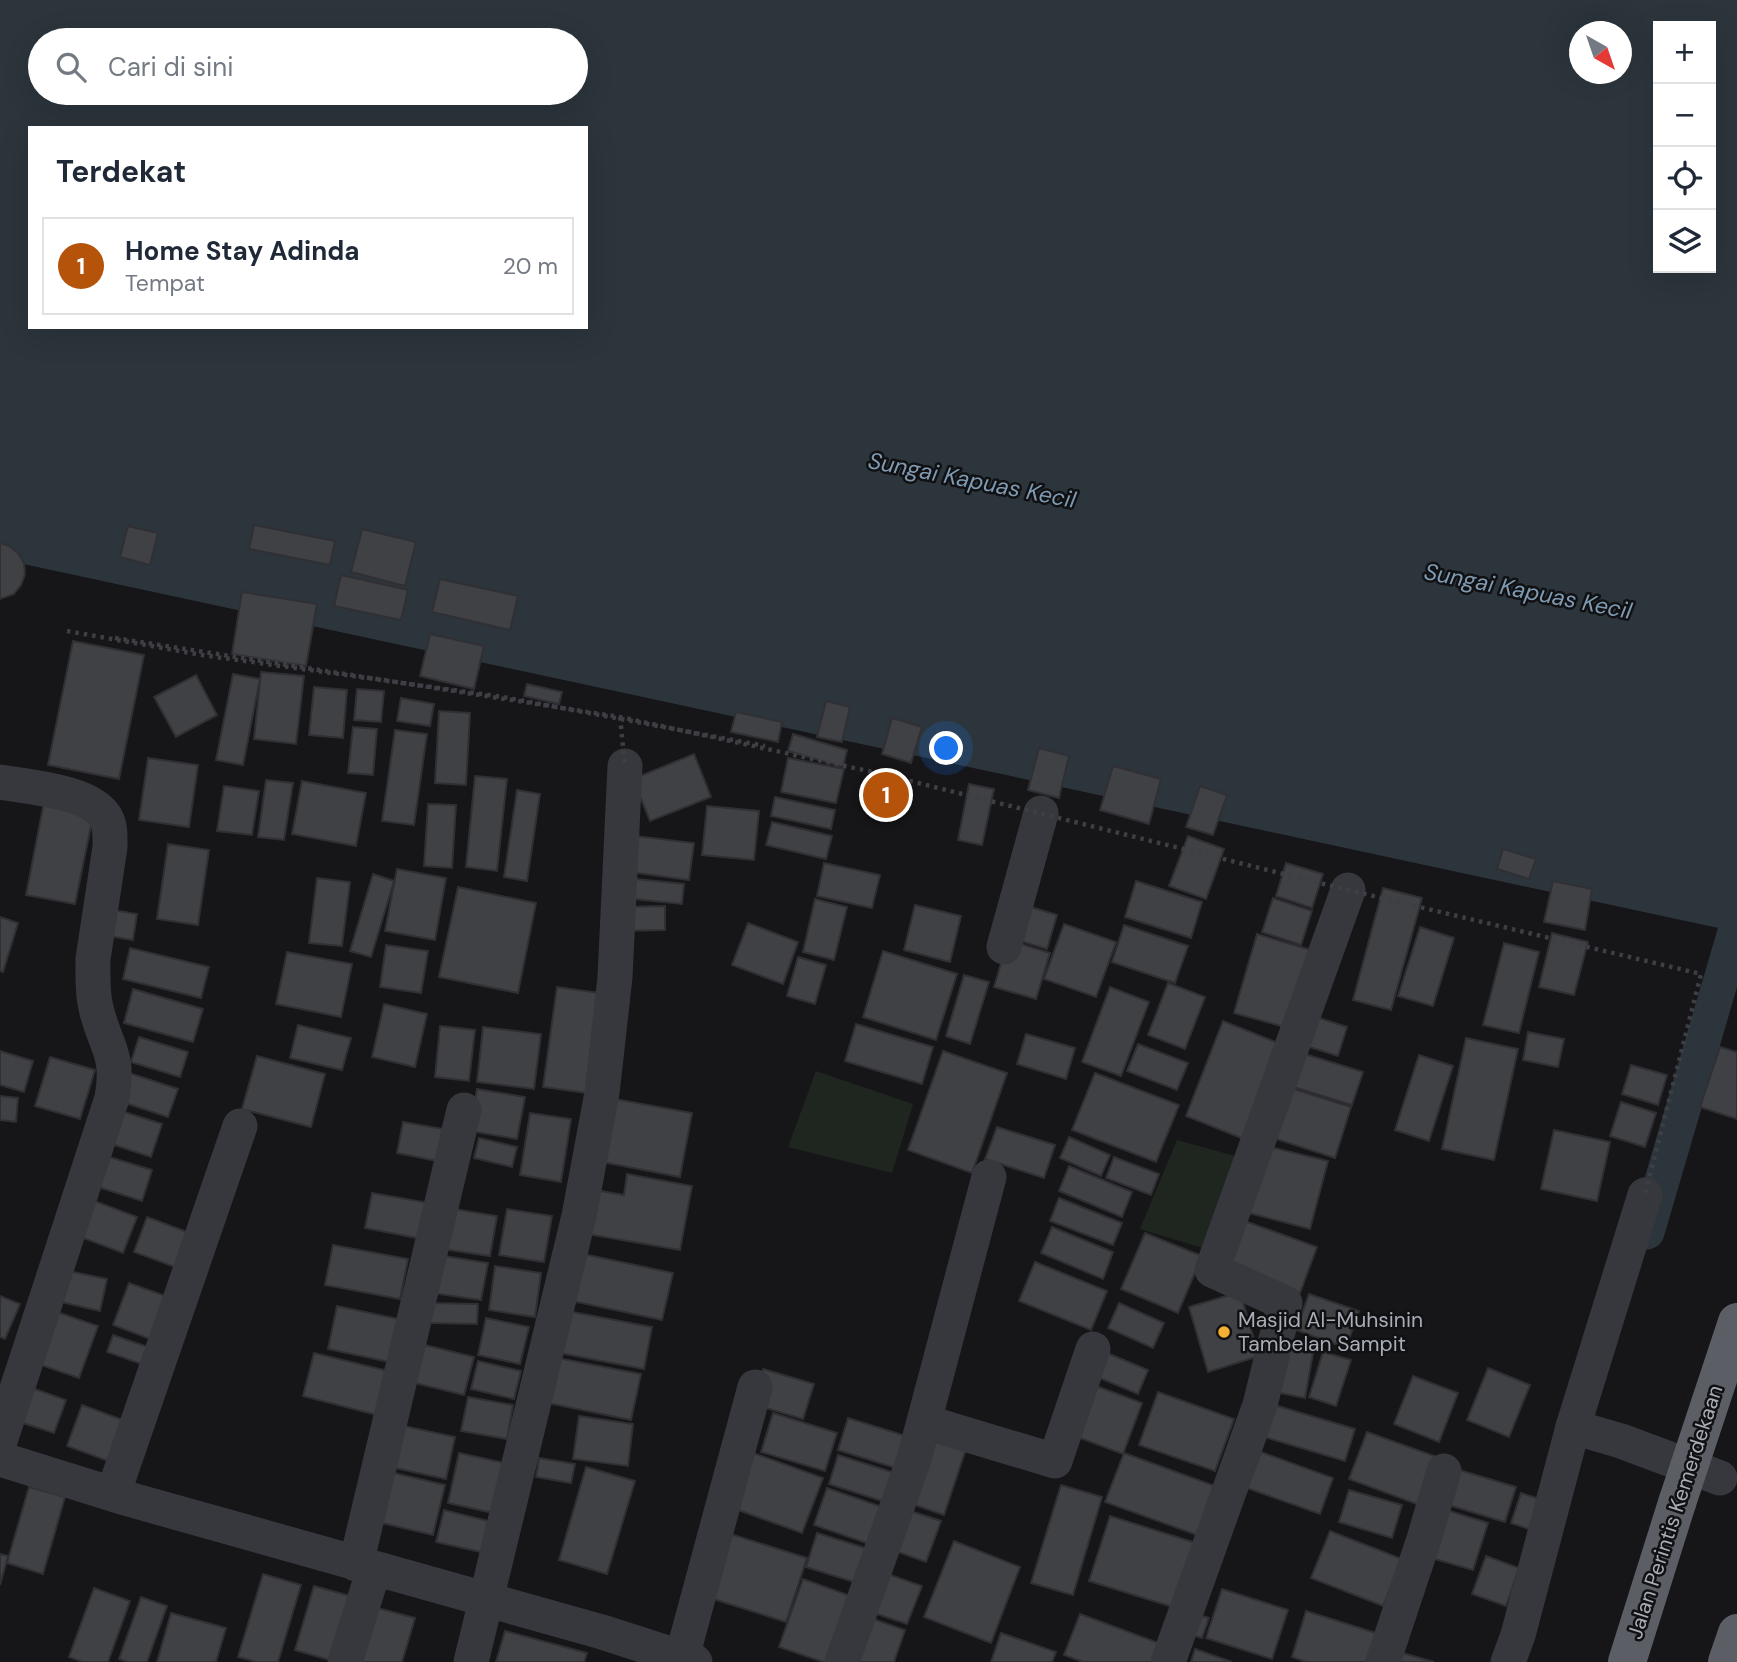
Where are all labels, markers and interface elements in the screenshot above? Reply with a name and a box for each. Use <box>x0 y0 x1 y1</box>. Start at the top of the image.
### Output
north arrow <box>1569 21 1632 84</box>
map controls <box>1653 21 1716 273</box>
button: + <box>1653 21 1716 84</box>
search box <box>28 28 588 105</box>
icon: search <box>52 48 90 86</box>
text: Cari di sini <box>108 50 233 84</box>
button: − <box>1653 84 1716 147</box>
button: locate <box>1653 147 1716 210</box>
text: Terdekat <box>56 152 186 191</box>
button: layers <box>1653 210 1716 273</box>
text: Home Stay Adinda <box>125 234 360 268</box>
text: 1 <box>77 251 85 281</box>
text: 20 m <box>503 251 558 281</box>
text: Tempat <box>125 268 205 298</box>
water label: Sungai Kapuas Kecil <box>866 445 1079 515</box>
water label: Sungai Kapuas Kecil <box>1422 556 1635 626</box>
your location <box>929 731 963 765</box>
pin: 1 <box>863 769 909 821</box>
place label: Masjid Al-Muhsinin Tambelan Sampit <box>1238 1306 1423 1358</box>
marker: Masjid Al-Muhsinin Tambelan Sampit <box>1216 1324 1232 1340</box>
street label: Jalan Perintis Kemerdekaan <box>1621 1381 1729 1643</box>

